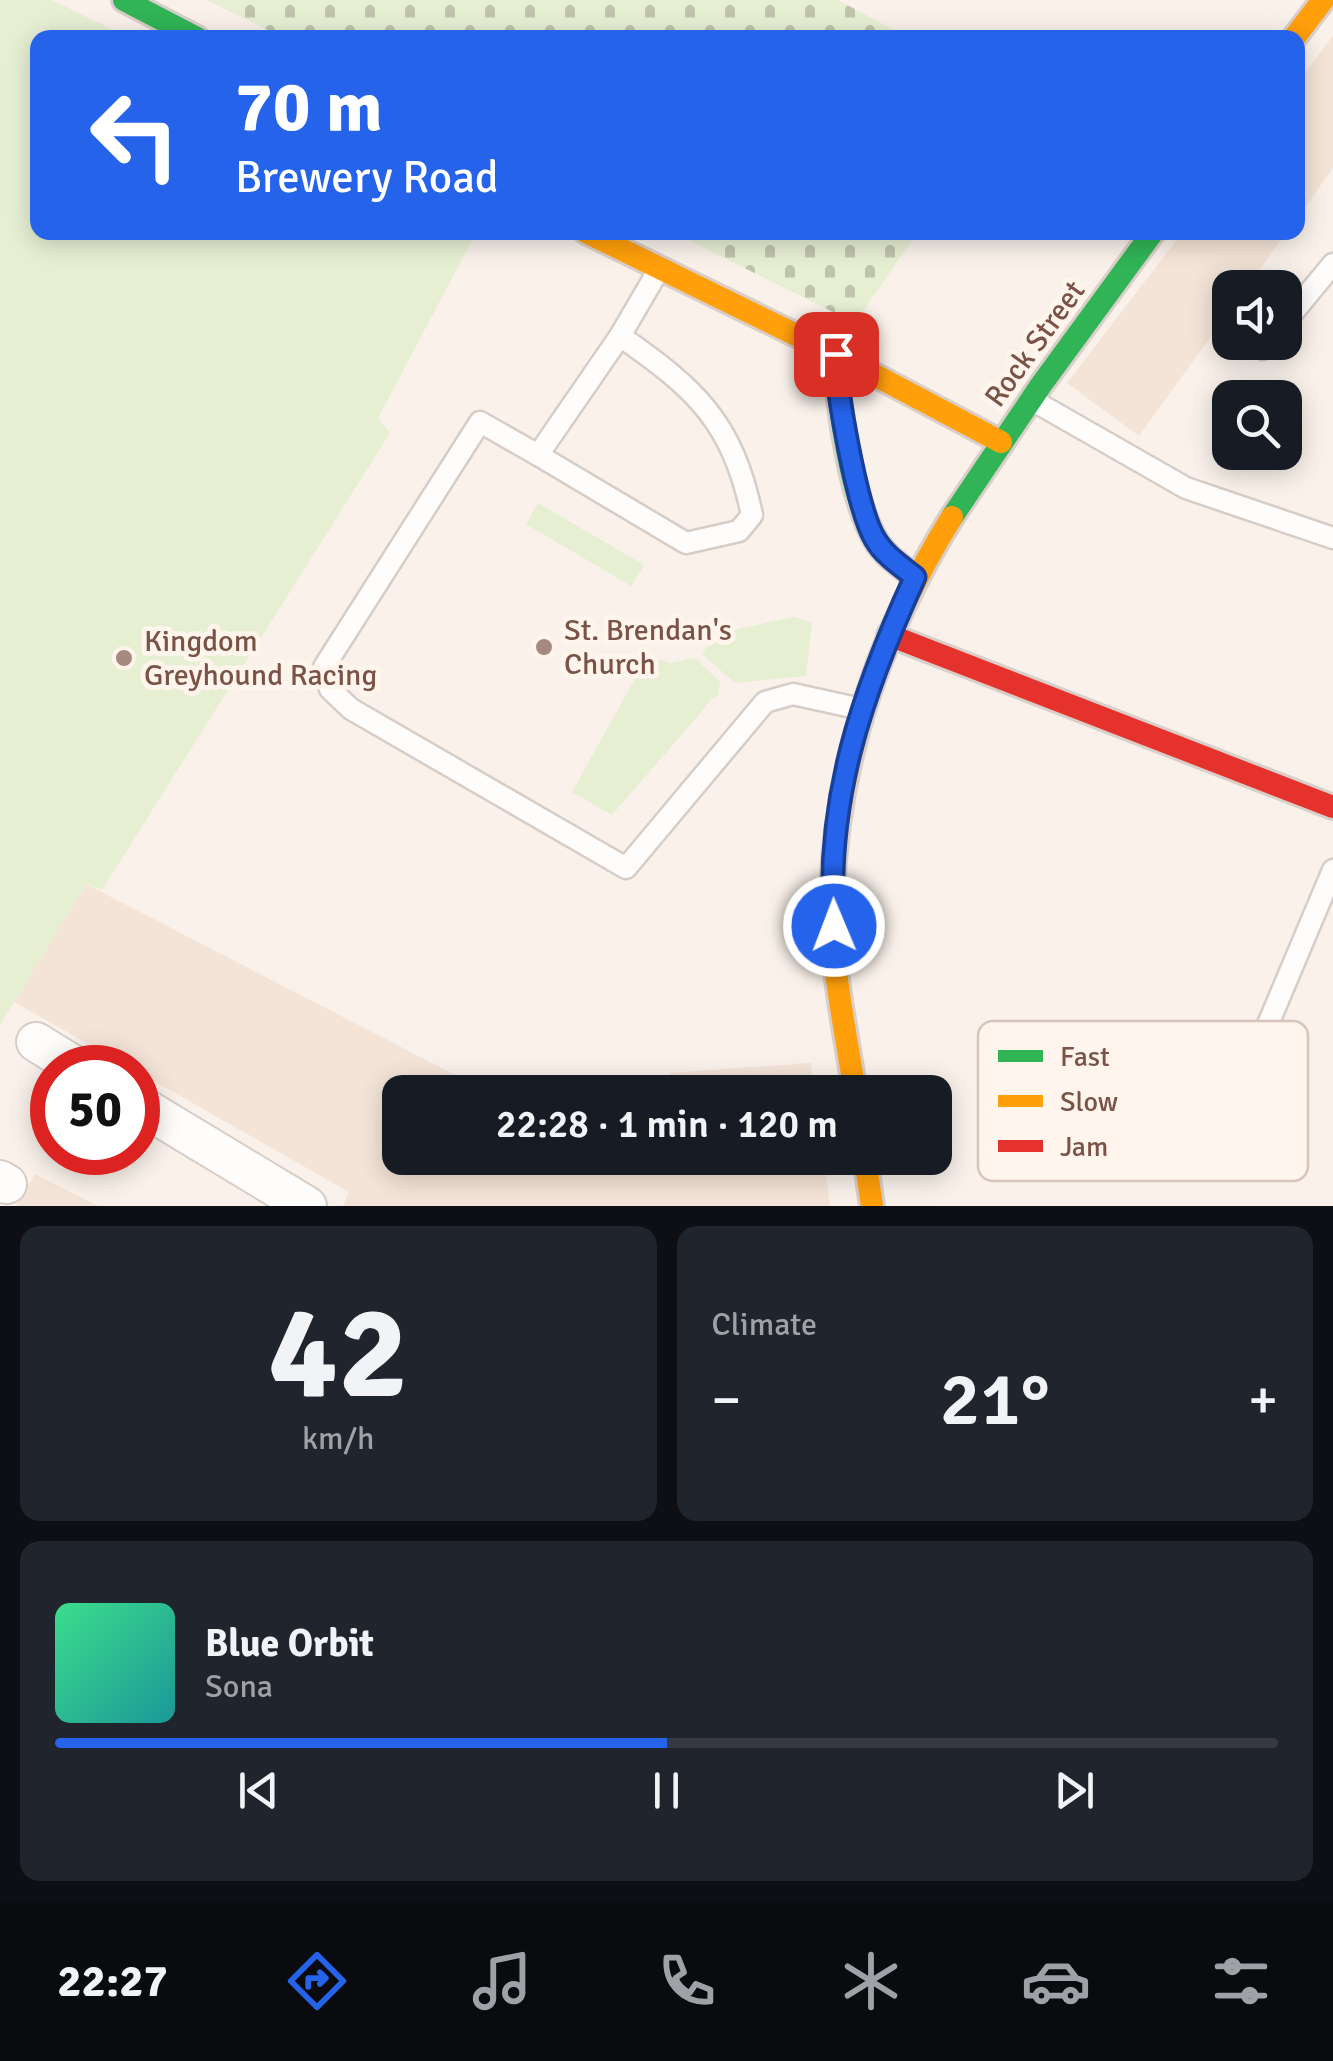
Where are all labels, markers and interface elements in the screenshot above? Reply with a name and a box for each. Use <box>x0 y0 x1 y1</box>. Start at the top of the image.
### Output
text: 70 m <box>235 64 383 150</box>
icon: left <box>70 70 200 200</box>
text: Brewery Road <box>235 150 499 205</box>
map controls <box>1212 270 1302 470</box>
button: sound <box>1212 270 1302 360</box>
street label: Rock Street <box>977 274 1093 414</box>
pin <box>794 312 879 397</box>
icon: arrive <box>809 327 864 382</box>
button: search <box>1212 380 1302 470</box>
place label: St. Brendan's Church <box>564 612 732 683</box>
place label: Kingdom Greyhound Racing <box>144 623 377 694</box>
marker: St. Brendan's Church <box>533 636 555 658</box>
marker: Kingdom Greyhound Racing <box>113 647 135 669</box>
position arrow <box>782 874 886 978</box>
legend <box>978 1021 1308 1181</box>
text: Fast <box>1060 1040 1110 1074</box>
speed limit sign: 50 <box>30 1045 160 1175</box>
text: Slow <box>1060 1085 1118 1119</box>
text: 22:28 · 1 min · 120 m <box>496 1101 838 1148</box>
text: Jam <box>1060 1130 1108 1164</box>
text: 42 <box>268 1274 408 1434</box>
text: Climate <box>712 1305 817 1344</box>
text: 21° <box>940 1353 1050 1446</box>
text: − <box>712 1366 741 1434</box>
text: + <box>1248 1366 1278 1434</box>
text: km/h <box>302 1419 374 1458</box>
text: Blue Orbit <box>205 1620 374 1667</box>
text: Sona <box>205 1667 273 1706</box>
icon: previous <box>231 1763 286 1818</box>
icon: pause <box>639 1763 694 1818</box>
icon: next <box>1047 1763 1102 1818</box>
icon: directions <box>282 1946 352 2016</box>
icon: music <box>467 1946 537 2016</box>
icon: phone <box>652 1946 722 2016</box>
icon: climate <box>836 1946 906 2016</box>
icon: car <box>1021 1946 1091 2016</box>
icon: filters <box>1206 1946 1276 2016</box>
text: 22:27 <box>57 1954 168 2009</box>

